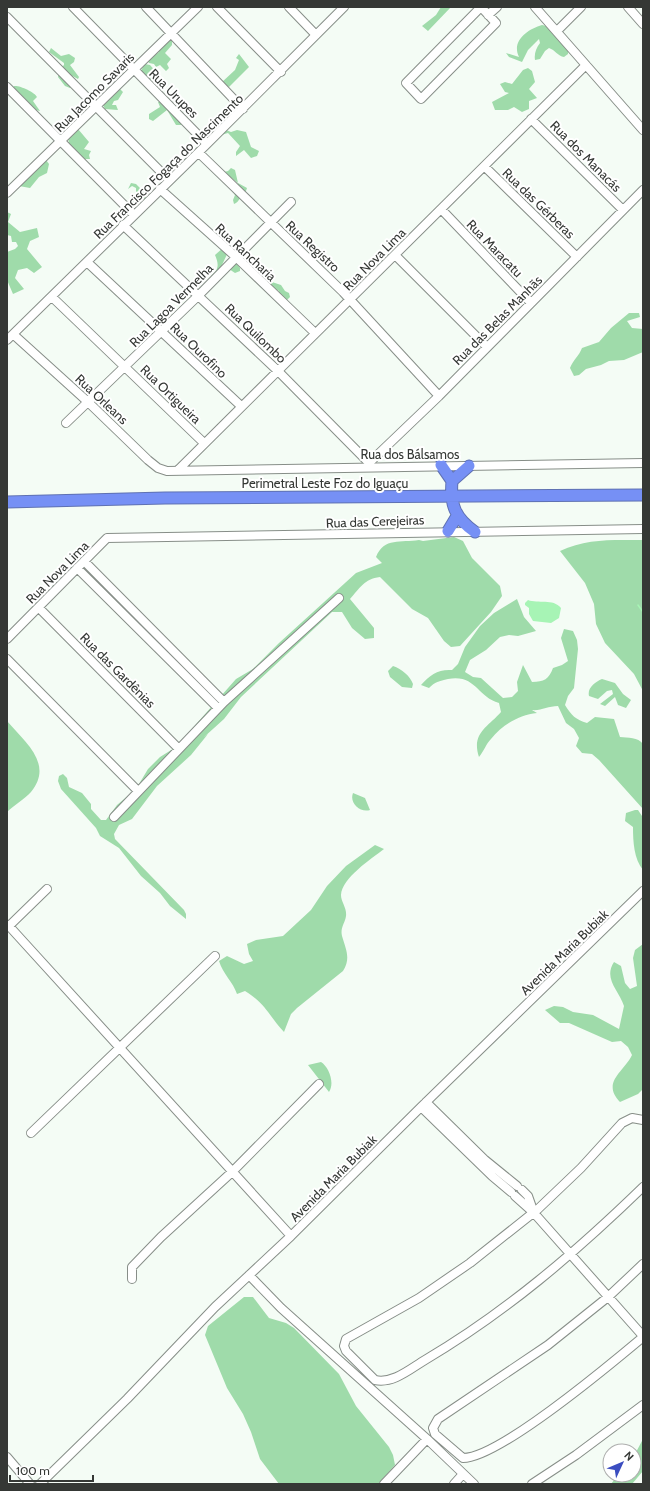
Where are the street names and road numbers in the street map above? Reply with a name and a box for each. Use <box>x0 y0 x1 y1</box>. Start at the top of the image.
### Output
street label: Rua Jacomo Savaris <box>51 48 138 135</box>
street label: Rua Urupes <box>146 65 202 121</box>
street label: Rua Francisco Fogaça do Nascimento <box>90 90 246 242</box>
street label: Rua dos Manacás <box>547 117 625 195</box>
street label: Rua das Gérberas <box>499 164 579 242</box>
street label: Rua Maracatu <box>464 216 527 280</box>
street label: Rua Registro <box>283 217 343 275</box>
street label: Rua Rancharia <box>212 220 280 285</box>
street label: Rua Nova Lima <box>339 224 409 294</box>
street label: Rua Lagoa Vermelha <box>126 259 217 350</box>
street label: Rua das Belas Manhãs <box>449 271 546 368</box>
street label: Rua Quilombo <box>222 300 290 366</box>
street label: Rua Ourofino <box>167 319 231 381</box>
street label: Rua Ortigueira <box>137 361 205 427</box>
street label: Rua Orleans <box>72 371 132 428</box>
street label: Rua dos Bálsamos <box>361 446 460 462</box>
street label: Perimetral Leste Foz do Iguaçu <box>242 475 409 491</box>
street label: Rua das Cerejeiras <box>326 511 425 532</box>
street label: Rua Nova Lima <box>22 537 92 607</box>
street label: Rua das Gardênias <box>77 629 159 711</box>
street label: Avenida Maria Bubiak <box>517 906 611 998</box>
street label: Avenida Maria Bubiak <box>286 1131 380 1225</box>

